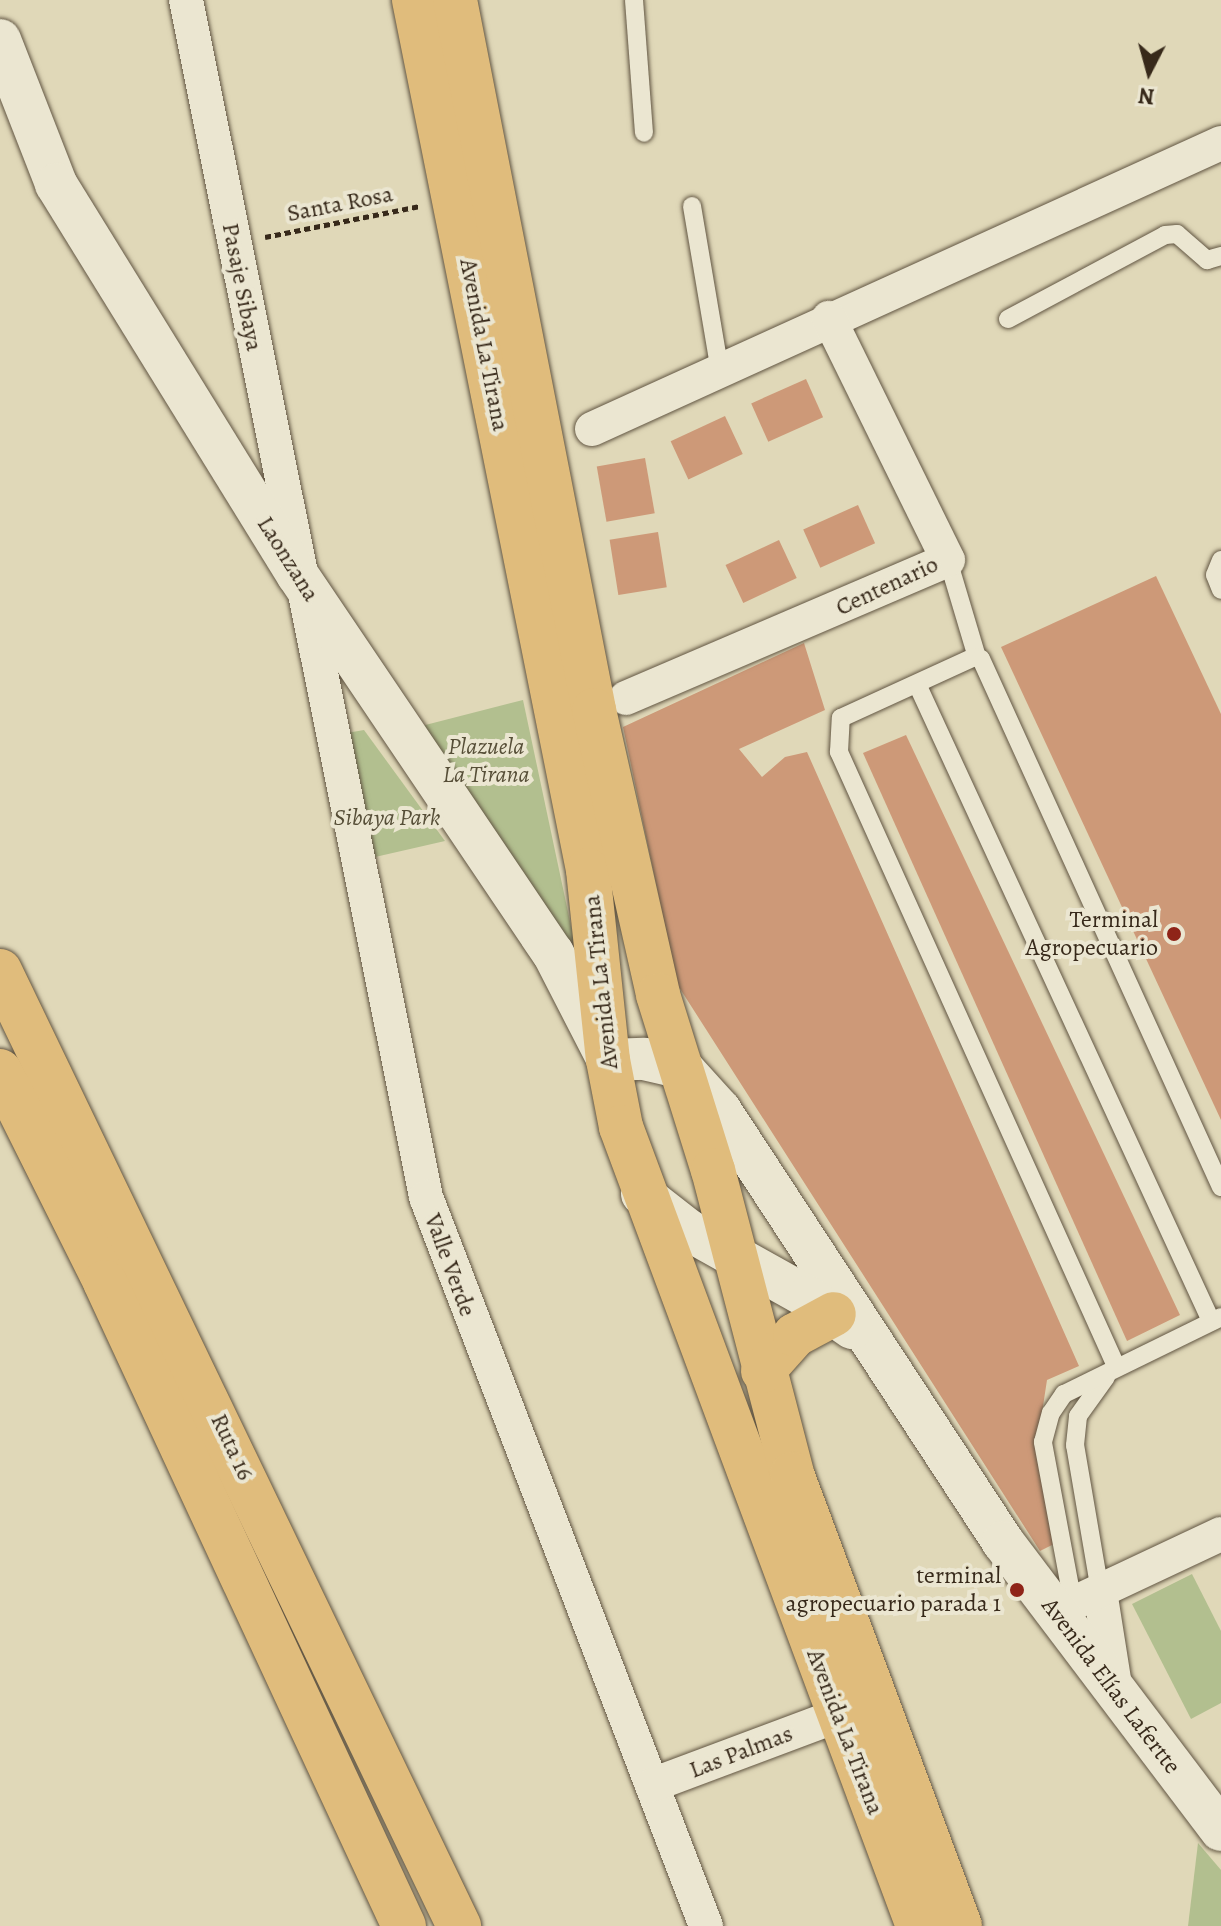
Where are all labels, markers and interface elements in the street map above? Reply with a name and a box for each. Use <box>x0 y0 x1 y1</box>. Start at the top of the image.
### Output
north arrow <box>1109 32 1189 112</box>
text: N <box>1137 80 1156 112</box>
street label: Santa Rosa <box>285 180 395 228</box>
street label: Pasaje Sibaya <box>215 220 269 354</box>
street label: Avenida La Tirana <box>453 256 515 434</box>
street label: Laonzana <box>251 511 325 607</box>
street label: Centenario <box>831 550 943 622</box>
park label: Plazuela La Tirana <box>442 733 530 789</box>
park label: Sibaya Park <box>333 804 441 832</box>
street label: Avenida La Tirana <box>578 893 624 1071</box>
place label: Terminal Agropecuario <box>1025 906 1158 962</box>
marker: Terminal Agropecuario <box>1165 925 1183 943</box>
street label: Valle Verde <box>418 1210 482 1320</box>
street label: Ruta 16 <box>204 1409 260 1485</box>
place label: terminal agropecuario parada 1 <box>785 1562 1001 1618</box>
marker: terminal agropecuario parada 1 <box>1008 1581 1026 1599</box>
street label: Avenida Elías Lafertte <box>1035 1592 1187 1780</box>
street label: Avenida La Tirana <box>800 1645 890 1819</box>
street label: Las Palmas <box>685 1719 797 1785</box>

